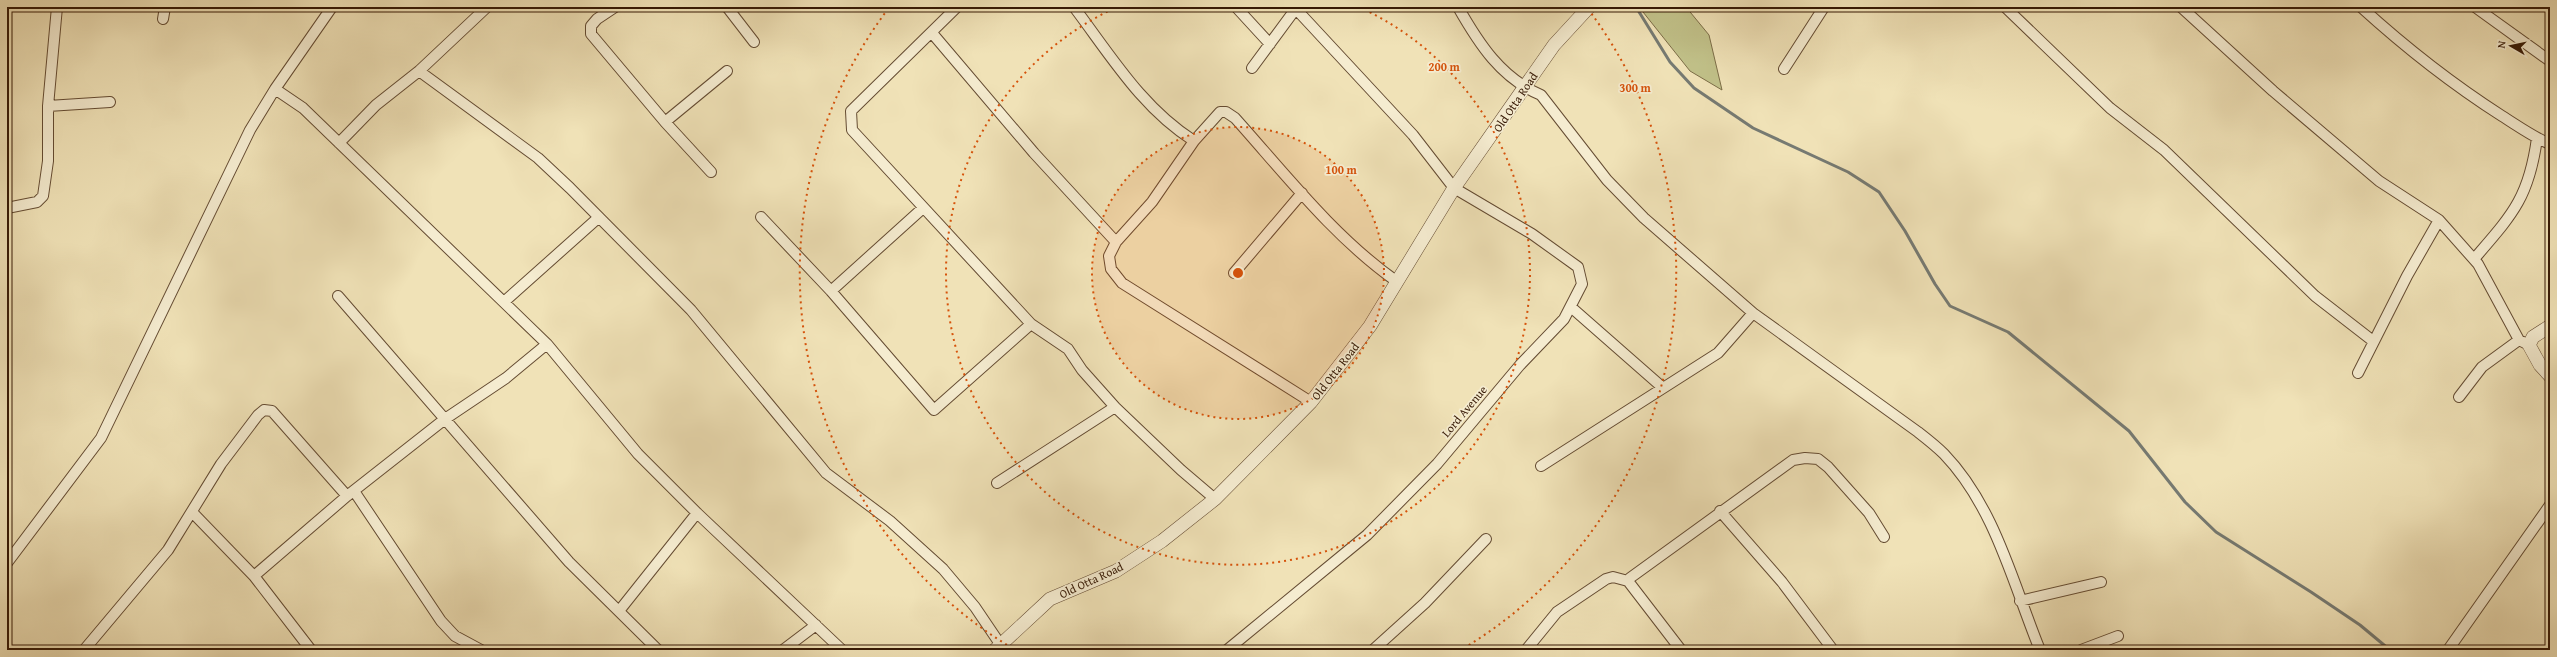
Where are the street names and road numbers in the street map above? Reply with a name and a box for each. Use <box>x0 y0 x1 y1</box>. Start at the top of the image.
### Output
street label: Old Otta Road <box>1489 68 1542 135</box>
street label: Old Otta Road <box>1307 338 1363 403</box>
street label: Lord Avenue <box>1437 381 1491 440</box>
street label: Old Otta Road <box>1056 557 1126 602</box>

